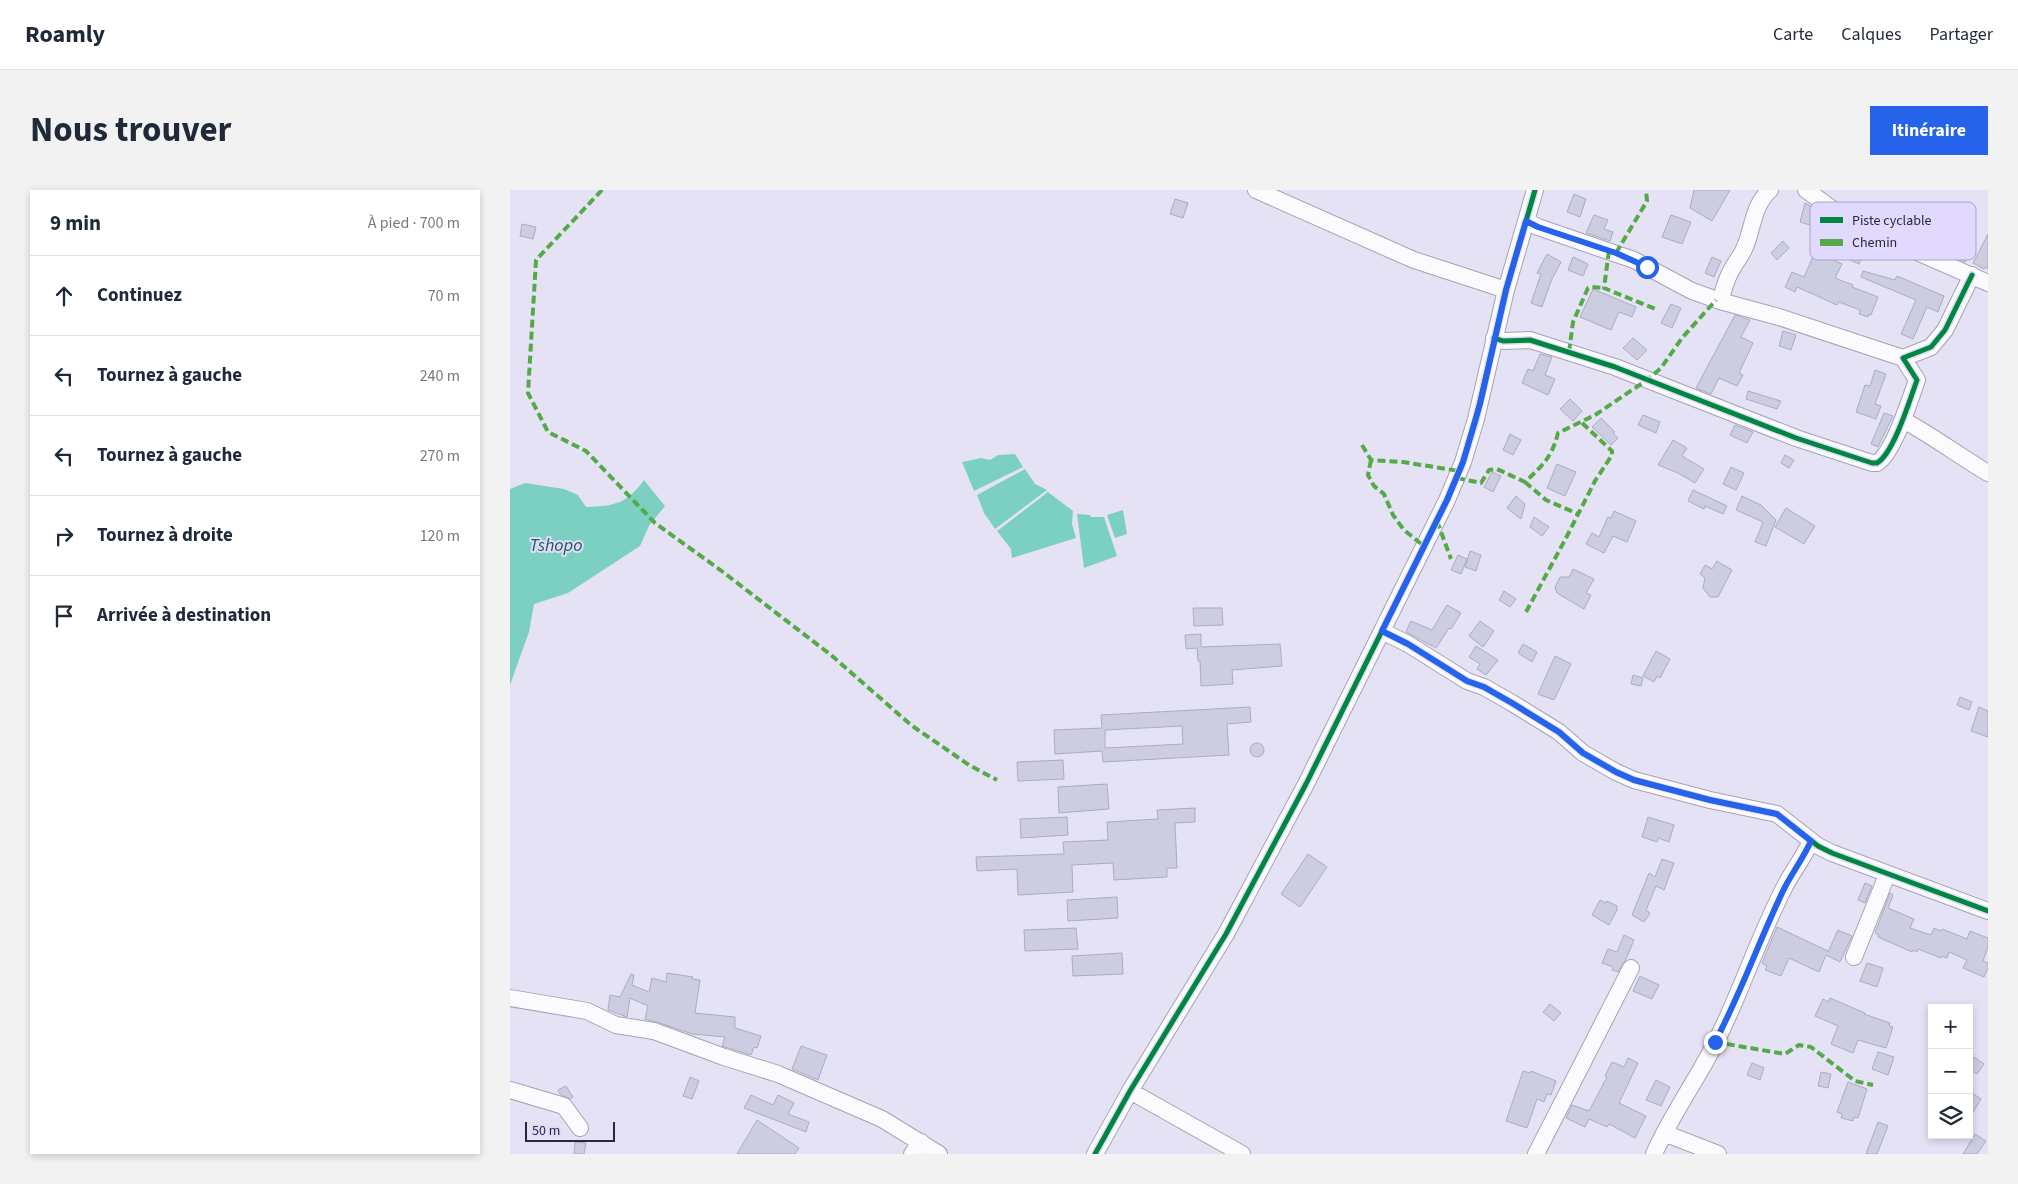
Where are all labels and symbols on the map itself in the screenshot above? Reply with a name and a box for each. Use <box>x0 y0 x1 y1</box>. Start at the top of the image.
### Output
legend <box>1810 202 1976 260</box>
text: Piste cyclable <box>1852 211 1932 231</box>
text: Chemin <box>1852 233 1897 253</box>
route start <box>1636 256 1659 279</box>
water label: Tshopo <box>530 533 582 558</box>
route end <box>1704 1031 1727 1054</box>
scale bar <box>525 1119 615 1142</box>

